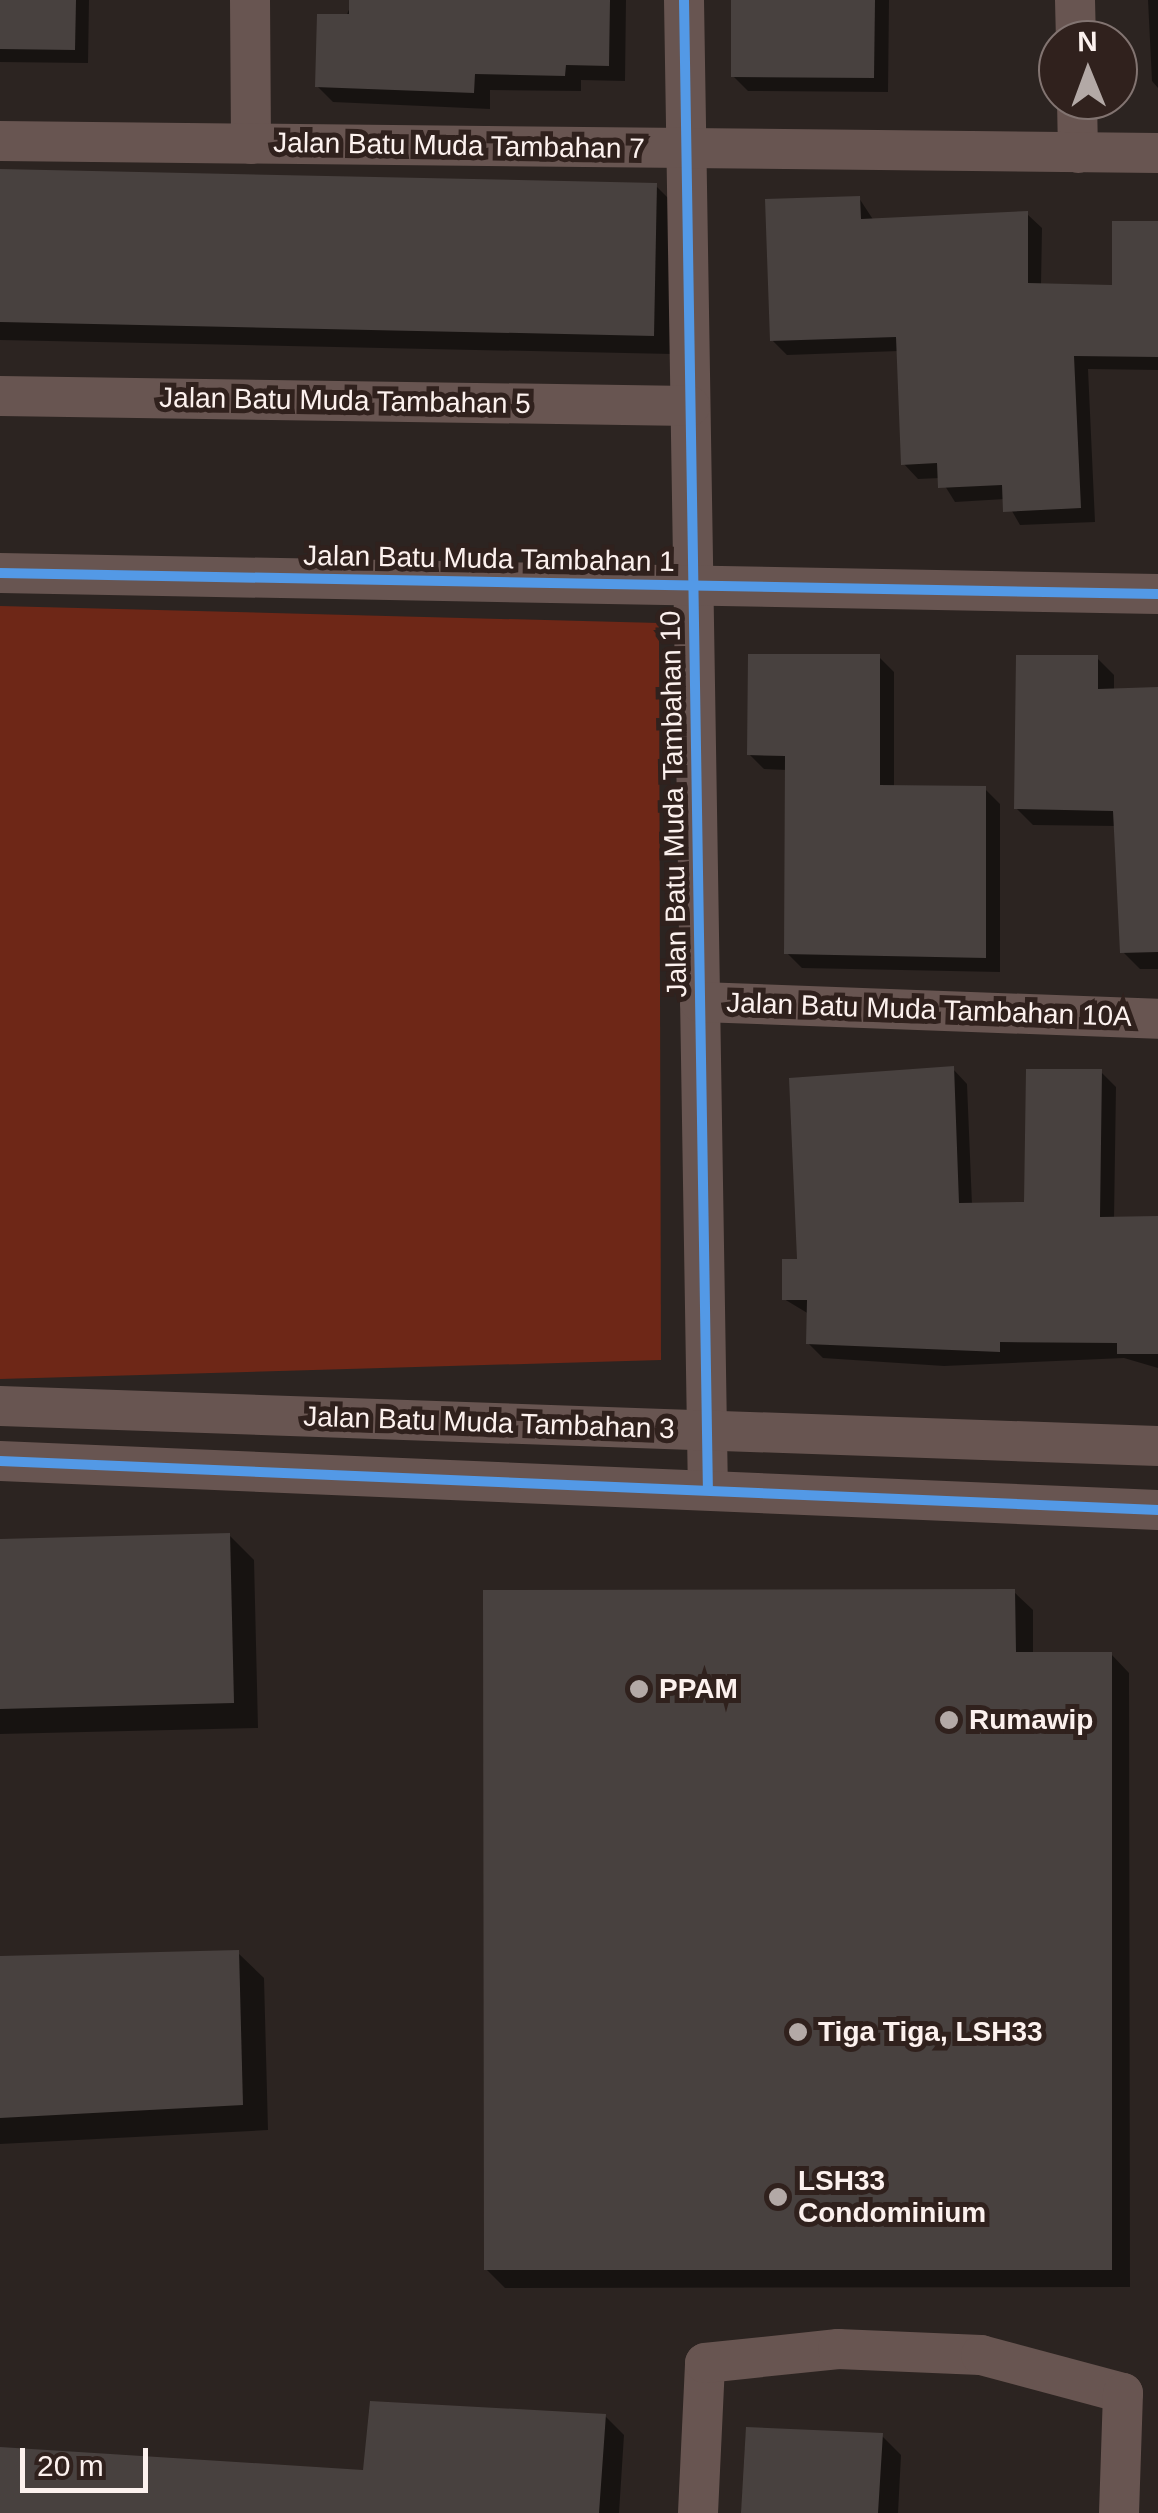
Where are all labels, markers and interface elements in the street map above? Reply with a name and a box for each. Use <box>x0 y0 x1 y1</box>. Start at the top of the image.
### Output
north arrow <box>1038 20 1138 120</box>
text: N <box>1077 26 1098 57</box>
street label: Jalan Batu Muda Tambahan 7 <box>273 126 645 166</box>
street label: Jalan Batu Muda Tambahan 5 <box>159 381 531 421</box>
street label: Jalan Batu Muda Tambahan 1 <box>303 539 675 579</box>
street label: Jalan Batu Muda Tambahan 10 <box>654 610 694 998</box>
street label: Jalan Batu Muda Tambahan 10A <box>725 986 1133 1034</box>
street label: Jalan Batu Muda Tambahan 3 <box>303 1400 675 1446</box>
place label: PPAM <box>659 1672 738 1706</box>
marker: PPAM <box>628 1678 650 1700</box>
place label: Rumawip <box>969 1703 1093 1737</box>
marker: Rumawip <box>938 1709 960 1731</box>
place label: Tiga Tiga, LSH33 <box>818 2015 1043 2049</box>
marker: Tiga Tiga, LSH33 <box>787 2021 809 2043</box>
place label: LSH33 Condominium <box>798 2164 986 2230</box>
marker: LSH33 Condominium <box>767 2186 789 2208</box>
scale bar <box>25 2428 152 2490</box>
text: 20 m <box>37 2449 104 2482</box>

